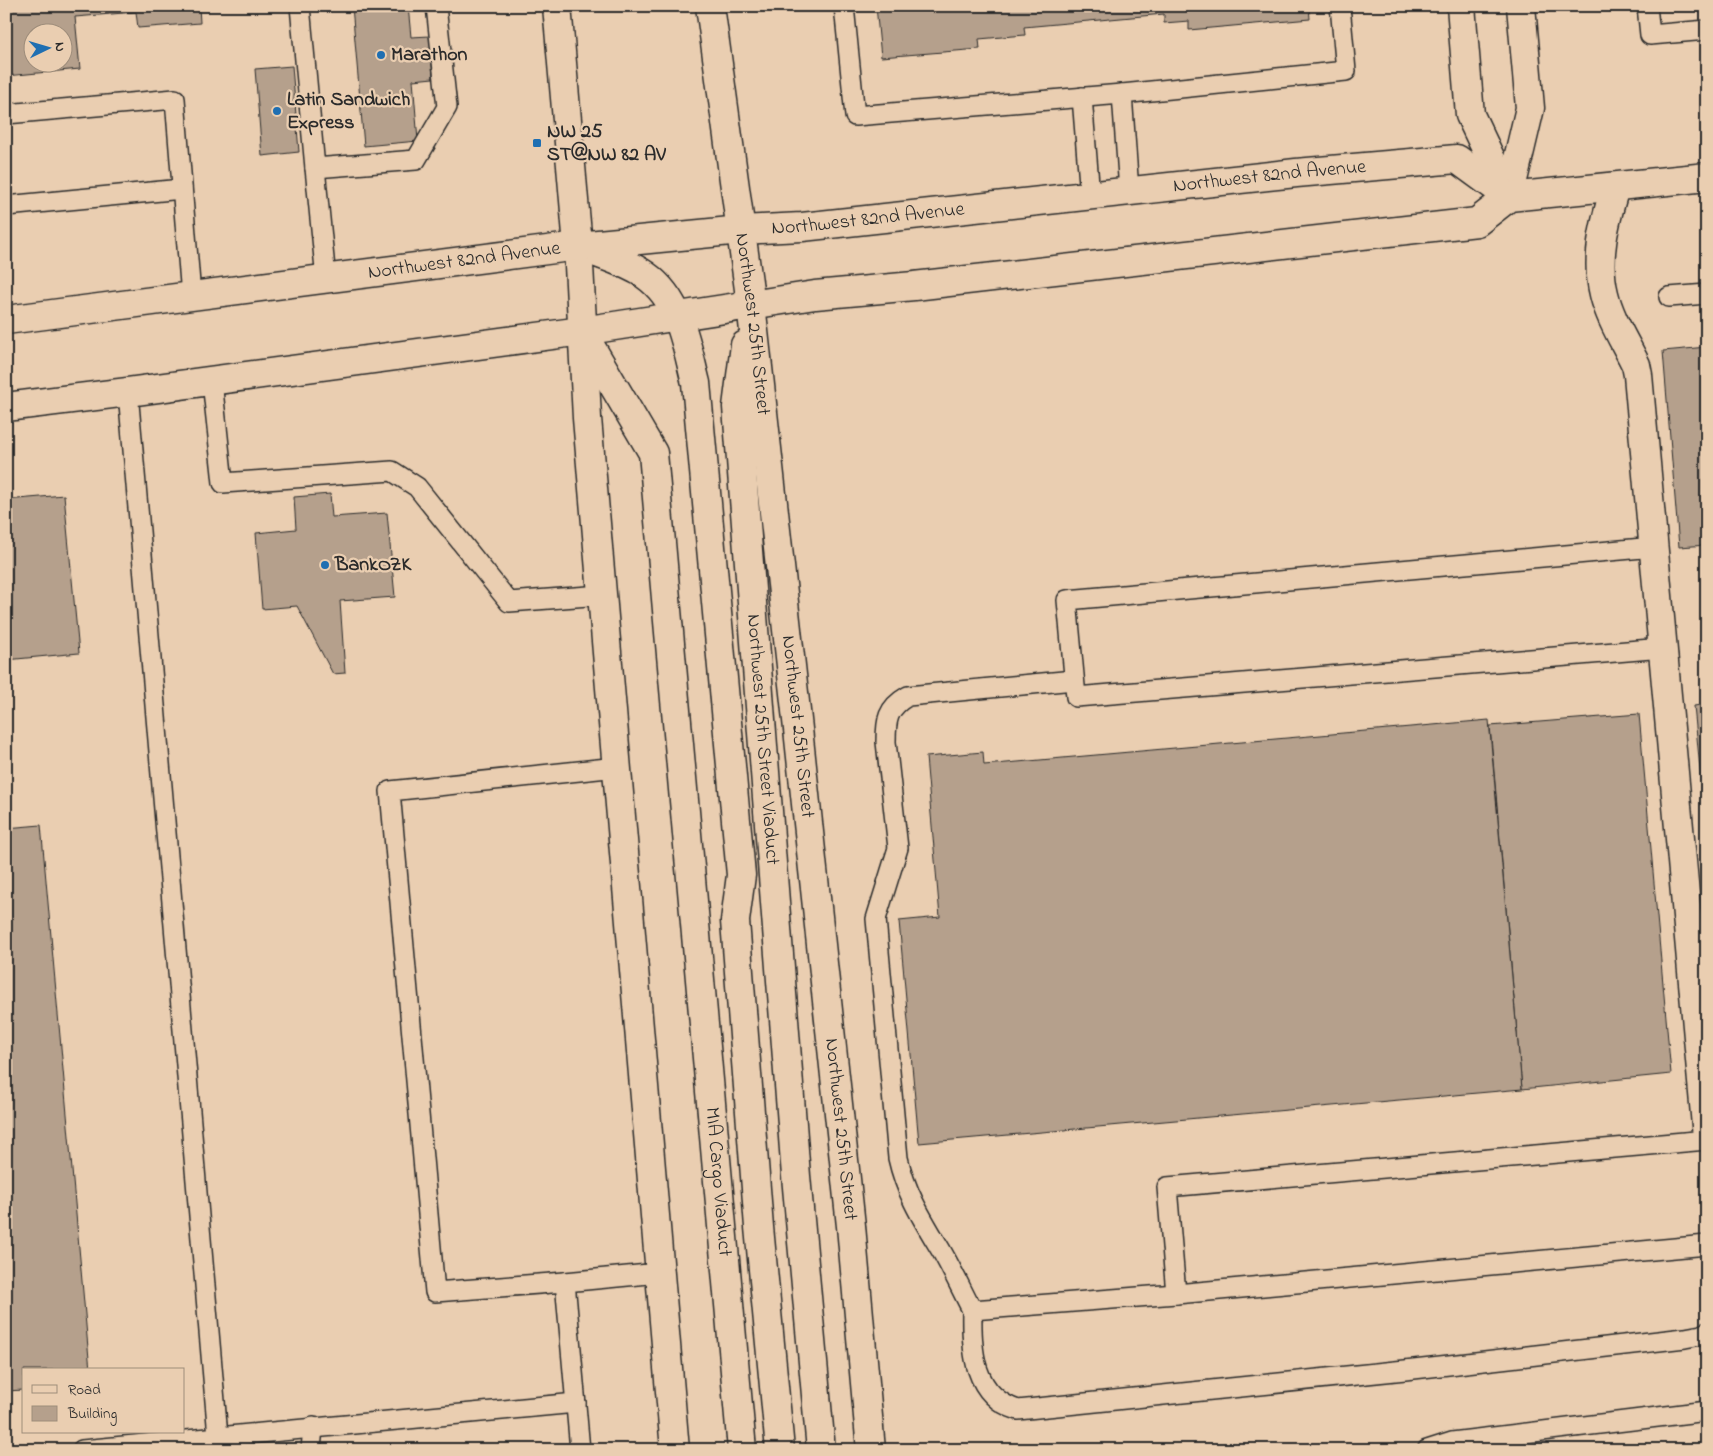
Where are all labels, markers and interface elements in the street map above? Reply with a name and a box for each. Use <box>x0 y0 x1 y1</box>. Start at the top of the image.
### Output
north arrow <box>22 22 72 72</box>
text: N <box>49 41 70 53</box>
place label: Marathon <box>391 41 468 70</box>
marker: Marathon <box>375 49 387 61</box>
place label: Latin Sandwich Express <box>287 86 410 138</box>
marker: Latin Sandwich Express <box>271 105 283 117</box>
place label: NW 25 ST@NW 82 AV <box>547 118 666 170</box>
marker: NW 25 ST@NW 82 AV <box>531 137 543 149</box>
street label: Northwest 82nd Avenue <box>1172 152 1367 201</box>
street label: Northwest 82nd Avenue <box>771 195 966 243</box>
street label: Northwest 25th Street <box>727 231 778 417</box>
street label: Northwest 82nd Avenue <box>366 234 562 288</box>
place label: BankOZK <box>334 551 412 580</box>
marker: BankOZK <box>319 559 331 571</box>
street label: Northwest 25th Street Viaduct <box>738 613 787 866</box>
street label: Northwest 25th Street <box>773 634 822 820</box>
street label: Northwest 25th Street <box>817 1037 865 1222</box>
street label: MIA Cargo Viaduct <box>697 1106 739 1258</box>
legend <box>22 1368 185 1434</box>
text: Road <box>68 1379 101 1401</box>
text: Building <box>67 1403 117 1426</box>

